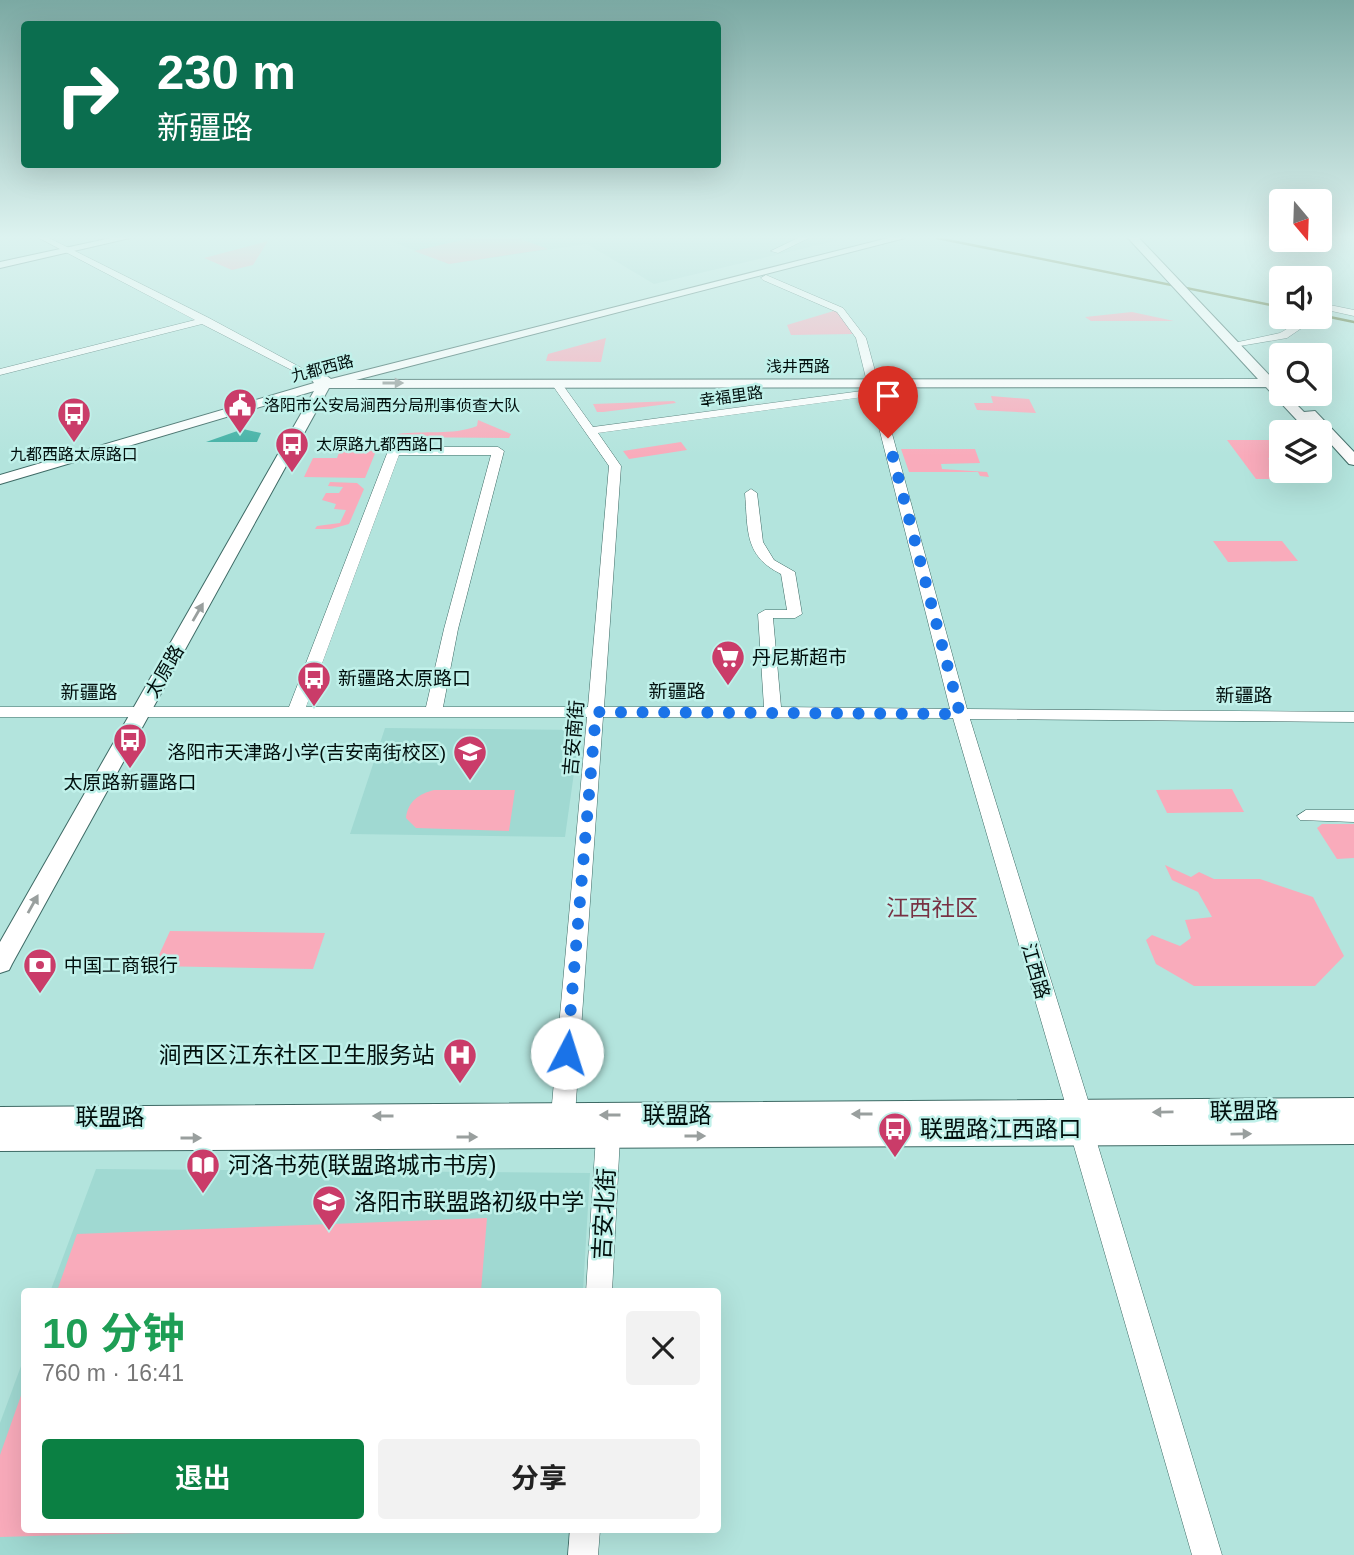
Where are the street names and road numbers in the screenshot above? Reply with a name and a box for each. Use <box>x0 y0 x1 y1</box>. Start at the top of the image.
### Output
street label: 九都西路 <box>289 352 355 385</box>
street label: 浅井西路 <box>766 358 830 375</box>
street label: 幸福里路 <box>698 384 764 409</box>
street label: 太原路 <box>141 641 188 701</box>
street label: 新疆路 <box>648 681 706 702</box>
street label: 新疆路 <box>60 682 118 703</box>
street label: 新疆路 <box>1215 685 1273 706</box>
street label: 吉安南街 <box>560 699 587 777</box>
street label: 江西路 <box>1018 941 1053 1001</box>
street label: 联盟路 <box>1209 1097 1279 1125</box>
street label: 联盟路 <box>643 1102 712 1128</box>
street label: 联盟路 <box>76 1104 145 1130</box>
street label: 吉安北街 <box>589 1167 619 1261</box>

